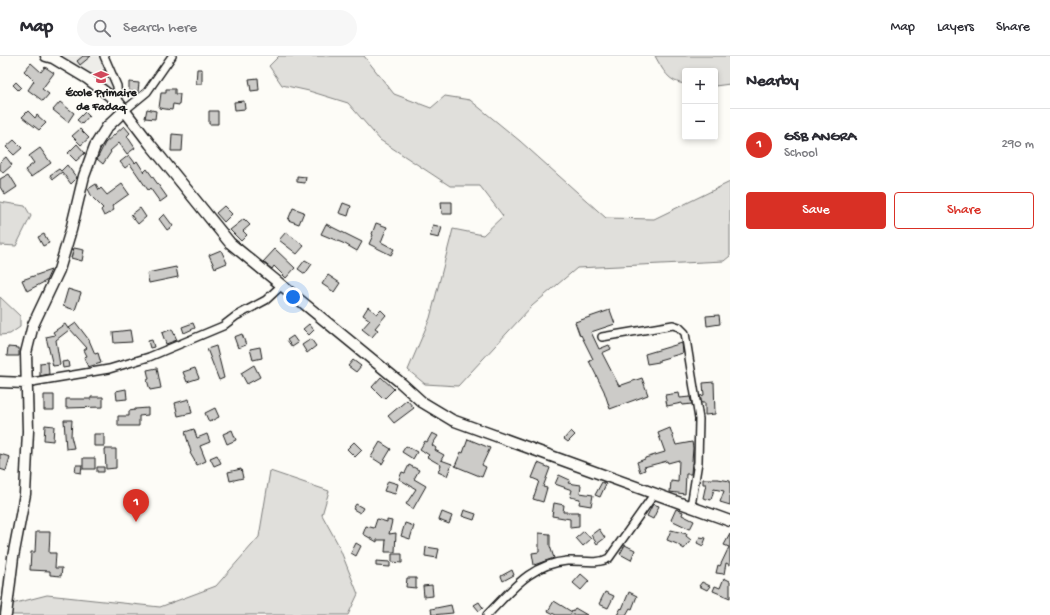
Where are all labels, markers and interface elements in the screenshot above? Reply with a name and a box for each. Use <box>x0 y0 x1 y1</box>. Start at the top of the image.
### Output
search box <box>77 10 357 46</box>
text: Map <box>20 16 53 39</box>
icon: search <box>91 17 113 39</box>
text: Search here <box>123 19 197 37</box>
text: Map <box>891 19 915 36</box>
text: Layers <box>937 19 974 36</box>
text: Share <box>996 19 1030 36</box>
school or university icon: École Primaire de Fadaq <box>92 68 110 86</box>
map controls <box>682 68 718 140</box>
button: + <box>682 68 718 104</box>
text: Nearby <box>746 72 799 92</box>
place label: École Primaire de Fadaq <box>64 87 137 115</box>
button: − <box>682 104 718 140</box>
text: GSB ANGRA <box>784 128 856 146</box>
text: 1 <box>756 137 762 152</box>
text: 290 m <box>1001 137 1034 152</box>
text: School <box>784 146 818 161</box>
button: Save <box>746 192 886 229</box>
button: Share <box>894 192 1034 229</box>
your location <box>283 287 303 307</box>
pin: 1 <box>123 489 149 522</box>

